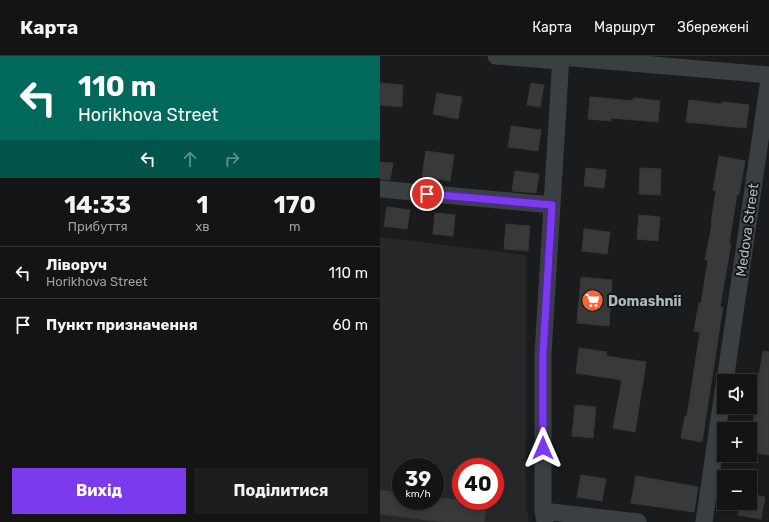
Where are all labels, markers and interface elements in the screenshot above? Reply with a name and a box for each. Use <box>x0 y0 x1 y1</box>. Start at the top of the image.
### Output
text: Карта <box>20 16 78 39</box>
text: Карта <box>532 19 572 36</box>
text: Маршрут <box>594 19 655 36</box>
text: Збережені <box>677 19 749 36</box>
text: 110 m <box>78 70 156 103</box>
icon: left <box>12 72 64 124</box>
text: Horikhova Street <box>78 104 219 126</box>
icon: left <box>137 148 159 170</box>
icon: ahead <box>179 148 201 170</box>
icon: right <box>221 148 243 170</box>
pin <box>410 177 444 211</box>
street label: Medova Street <box>733 182 763 278</box>
icon: arrive <box>416 183 438 205</box>
text: 14:33 <box>64 191 131 219</box>
text: 1 <box>197 191 208 219</box>
text: 170 <box>274 191 316 219</box>
text: Прибуття <box>68 219 128 234</box>
text: хв <box>195 219 210 234</box>
text: m <box>289 219 301 234</box>
text: Ліворуч <box>46 256 107 274</box>
icon: left <box>12 262 34 284</box>
text: 110 m <box>329 264 368 282</box>
text: Horikhova Street <box>46 274 148 289</box>
supermarket icon: Domashnii <box>579 288 605 314</box>
place label: Domashnii <box>608 293 682 310</box>
icon: arrive <box>12 314 34 336</box>
text: Пункт призначення <box>46 316 198 334</box>
text: 60 m <box>332 316 368 334</box>
map controls <box>717 374 757 510</box>
button: sound <box>717 374 757 414</box>
button: + <box>717 422 757 462</box>
position arrow <box>522 427 564 469</box>
speed limit sign: 40 <box>452 458 504 510</box>
text: 39 <box>405 467 431 491</box>
button: Вихід <box>12 468 186 514</box>
button: Поділитися <box>194 468 368 514</box>
button: − <box>717 470 757 510</box>
text: km/h <box>406 488 430 500</box>

